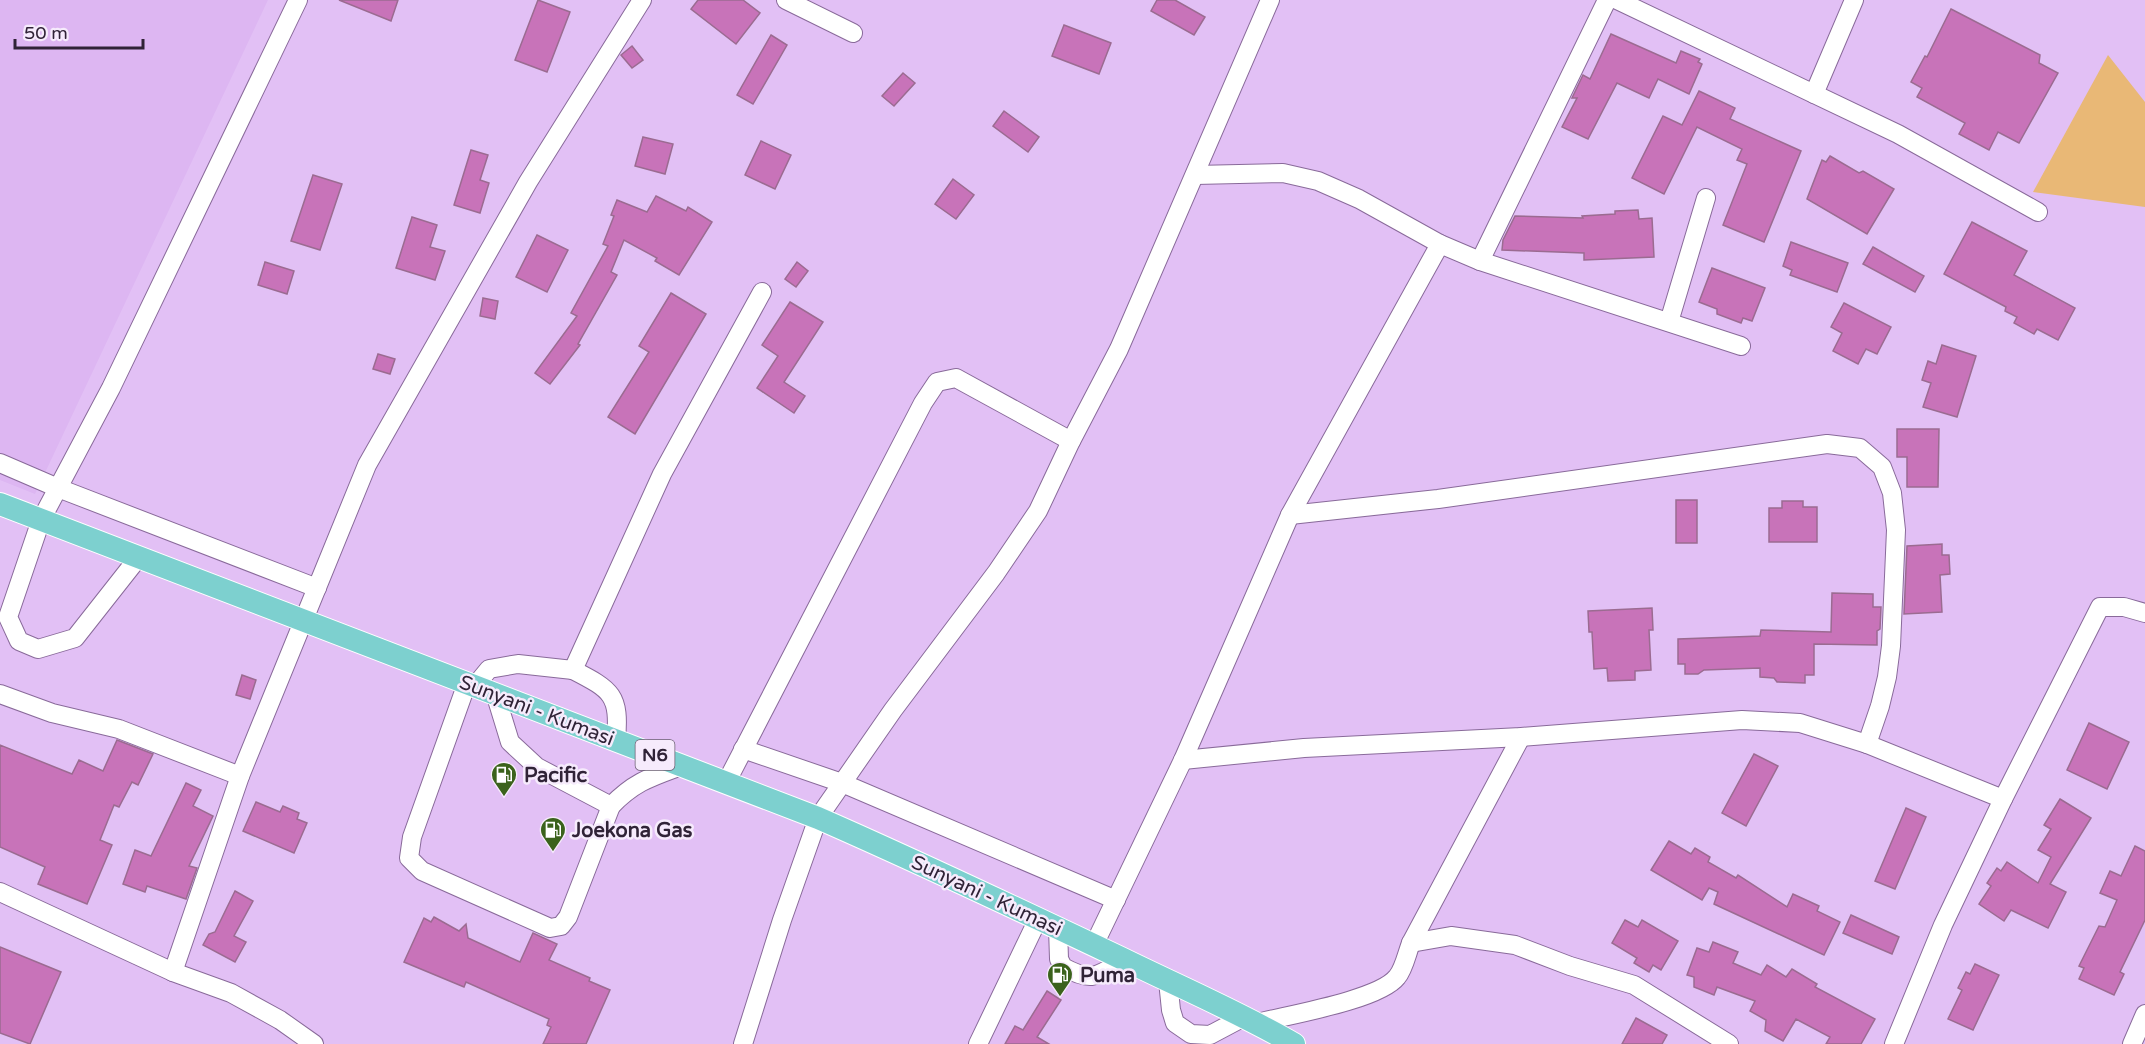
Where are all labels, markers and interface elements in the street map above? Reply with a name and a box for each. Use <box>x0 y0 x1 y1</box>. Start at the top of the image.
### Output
scale bar <box>15 12 142 50</box>
text: 50 m <box>24 22 68 44</box>
street label: Sunyani - Kumasi <box>456 670 617 751</box>
road number: N6 <box>636 740 674 770</box>
fuel station icon: Pacific <box>489 760 519 798</box>
place label: Pacific <box>524 764 588 788</box>
fuel station icon: Joekona Gas <box>538 815 568 853</box>
place label: Joekona Gas <box>571 819 693 843</box>
street label: Sunyani - Kumasi <box>907 850 1066 941</box>
fuel station icon: Puma <box>1045 960 1075 998</box>
place label: Puma <box>1080 964 1135 988</box>

